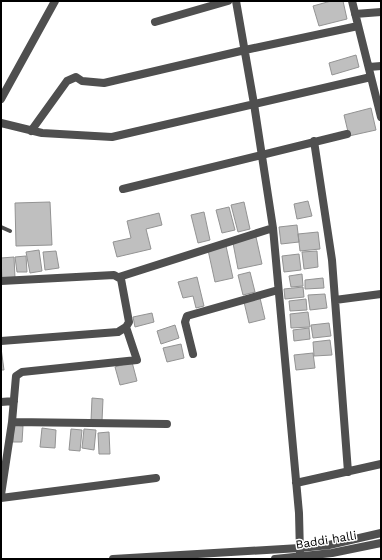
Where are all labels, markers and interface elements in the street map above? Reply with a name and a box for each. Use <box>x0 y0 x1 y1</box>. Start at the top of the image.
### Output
street label: Baddi halli <box>294 528 358 552</box>

